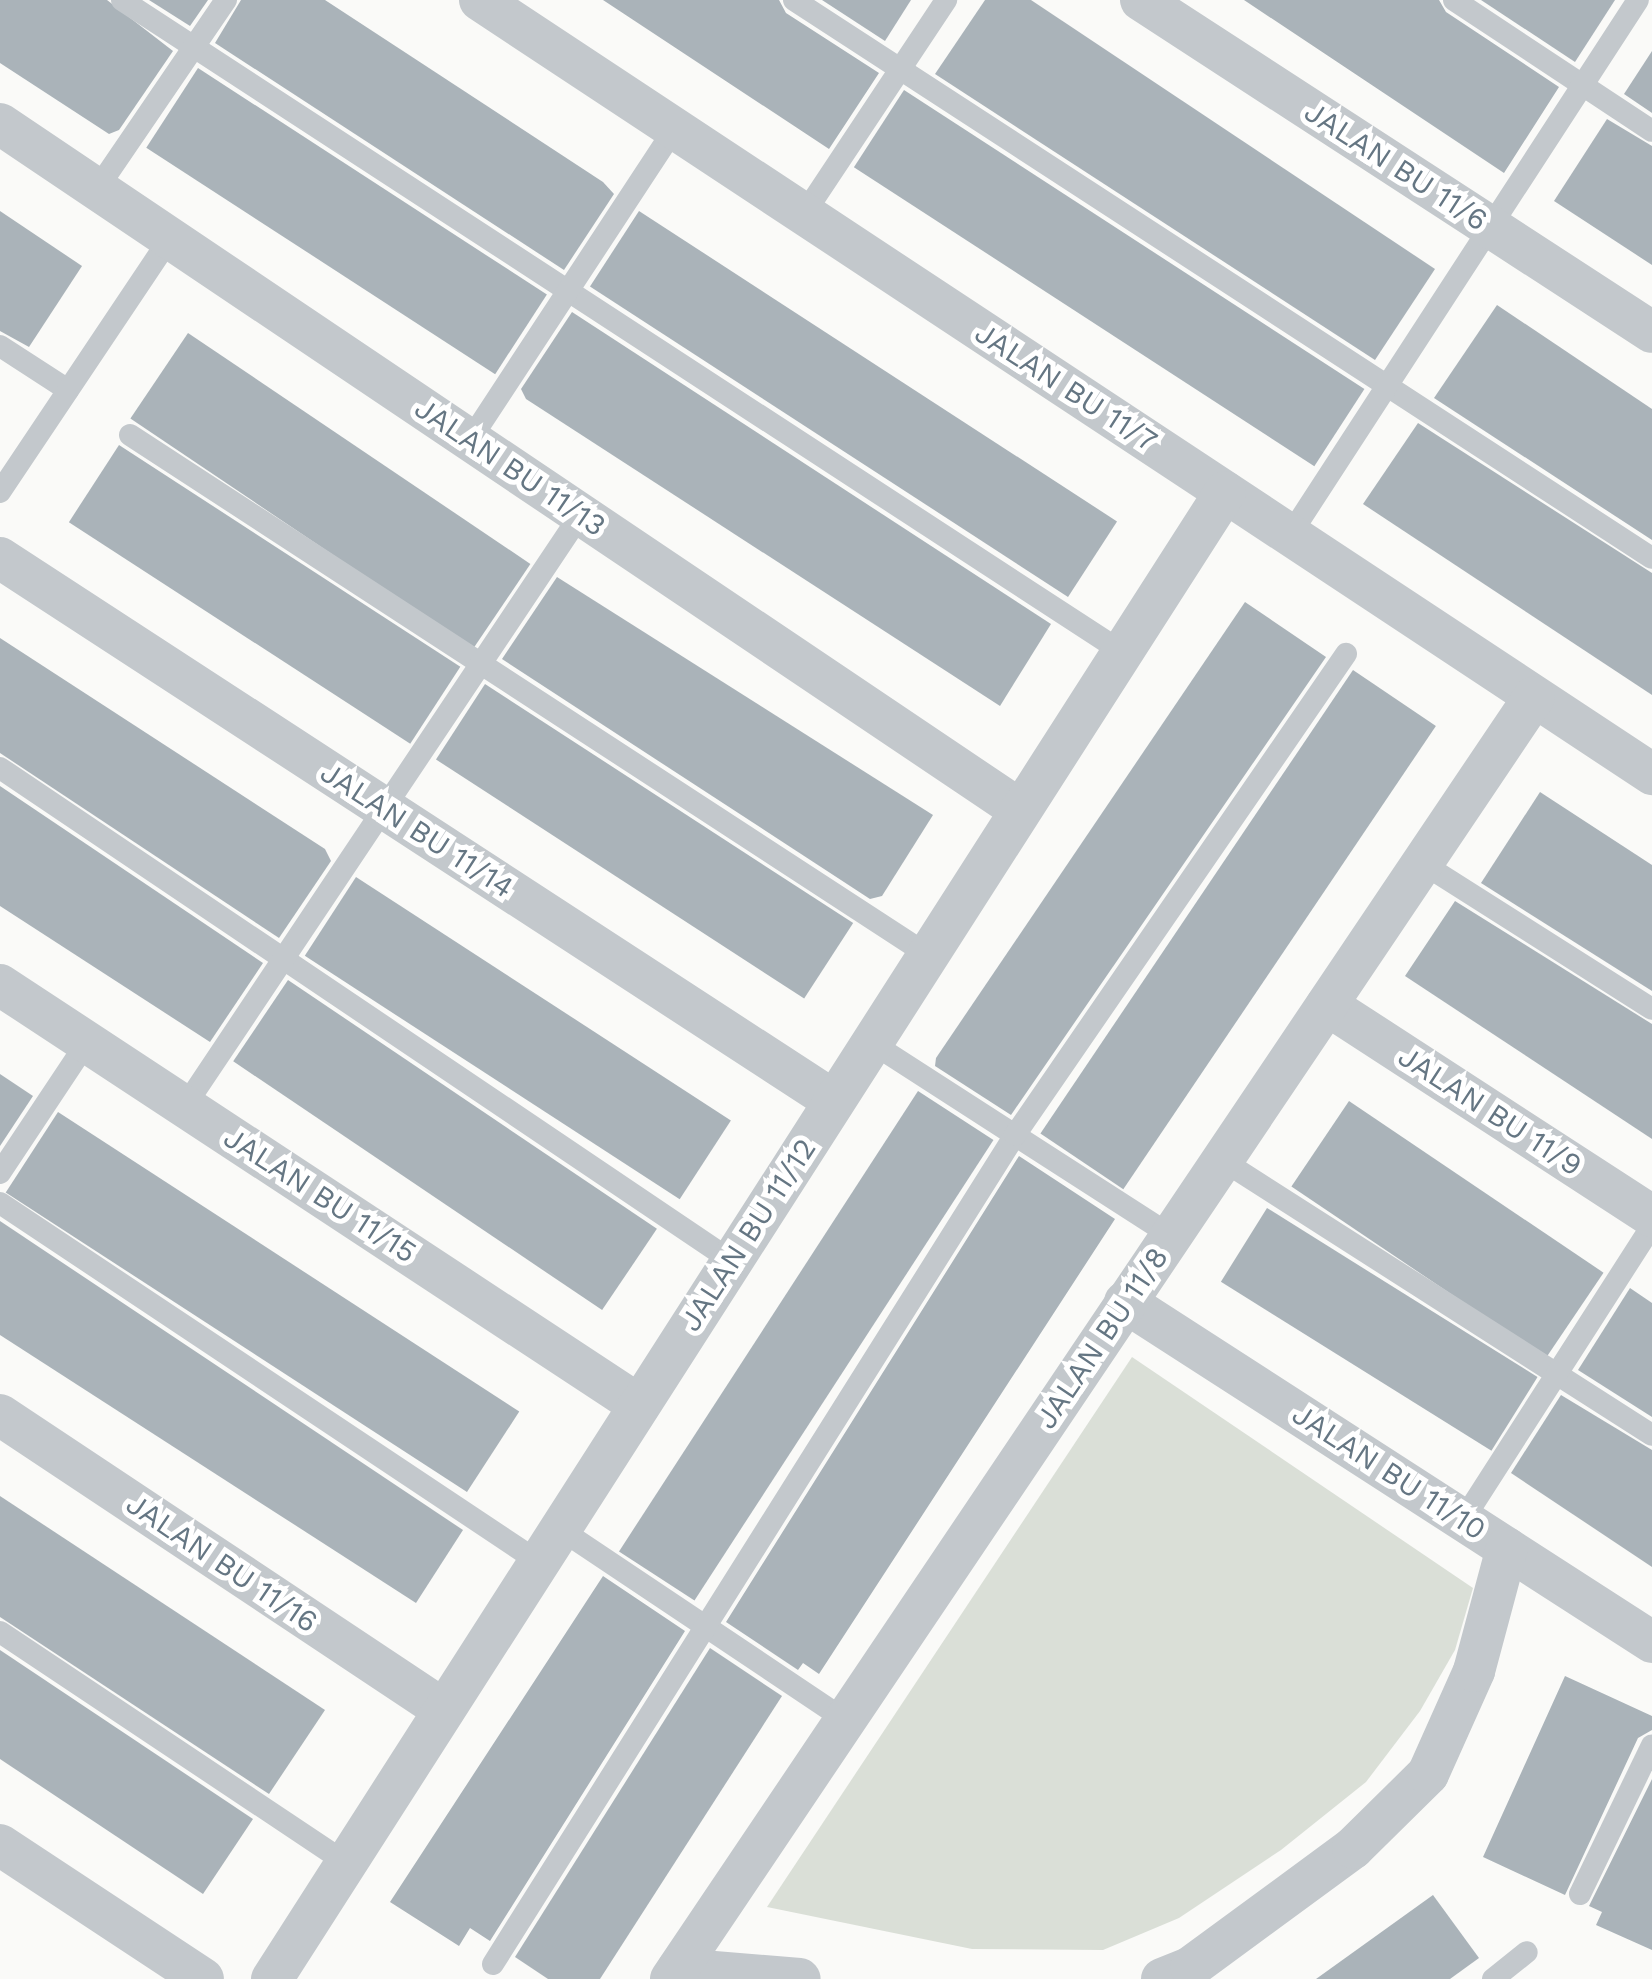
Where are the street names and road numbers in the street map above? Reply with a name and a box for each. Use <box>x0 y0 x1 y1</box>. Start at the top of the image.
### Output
street label: JALAN BU 11/6 <box>1298 93 1494 239</box>
street label: JALAN BU 11/7 <box>968 315 1164 459</box>
street label: JALAN BU 11/13 <box>408 390 612 544</box>
street label: JALAN BU 11/14 <box>313 754 521 906</box>
street label: JALAN BU 11/9 <box>1391 1038 1589 1184</box>
street label: JALAN BU 11/15 <box>217 1119 423 1271</box>
street label: JALAN BU 11/12 <box>672 1132 824 1338</box>
street label: JALAN BU 11/8 <box>1028 1240 1176 1436</box>
street label: JALAN BU 11/10 <box>1285 1396 1493 1548</box>
street label: JALAN BU 11/16 <box>119 1486 325 1640</box>

